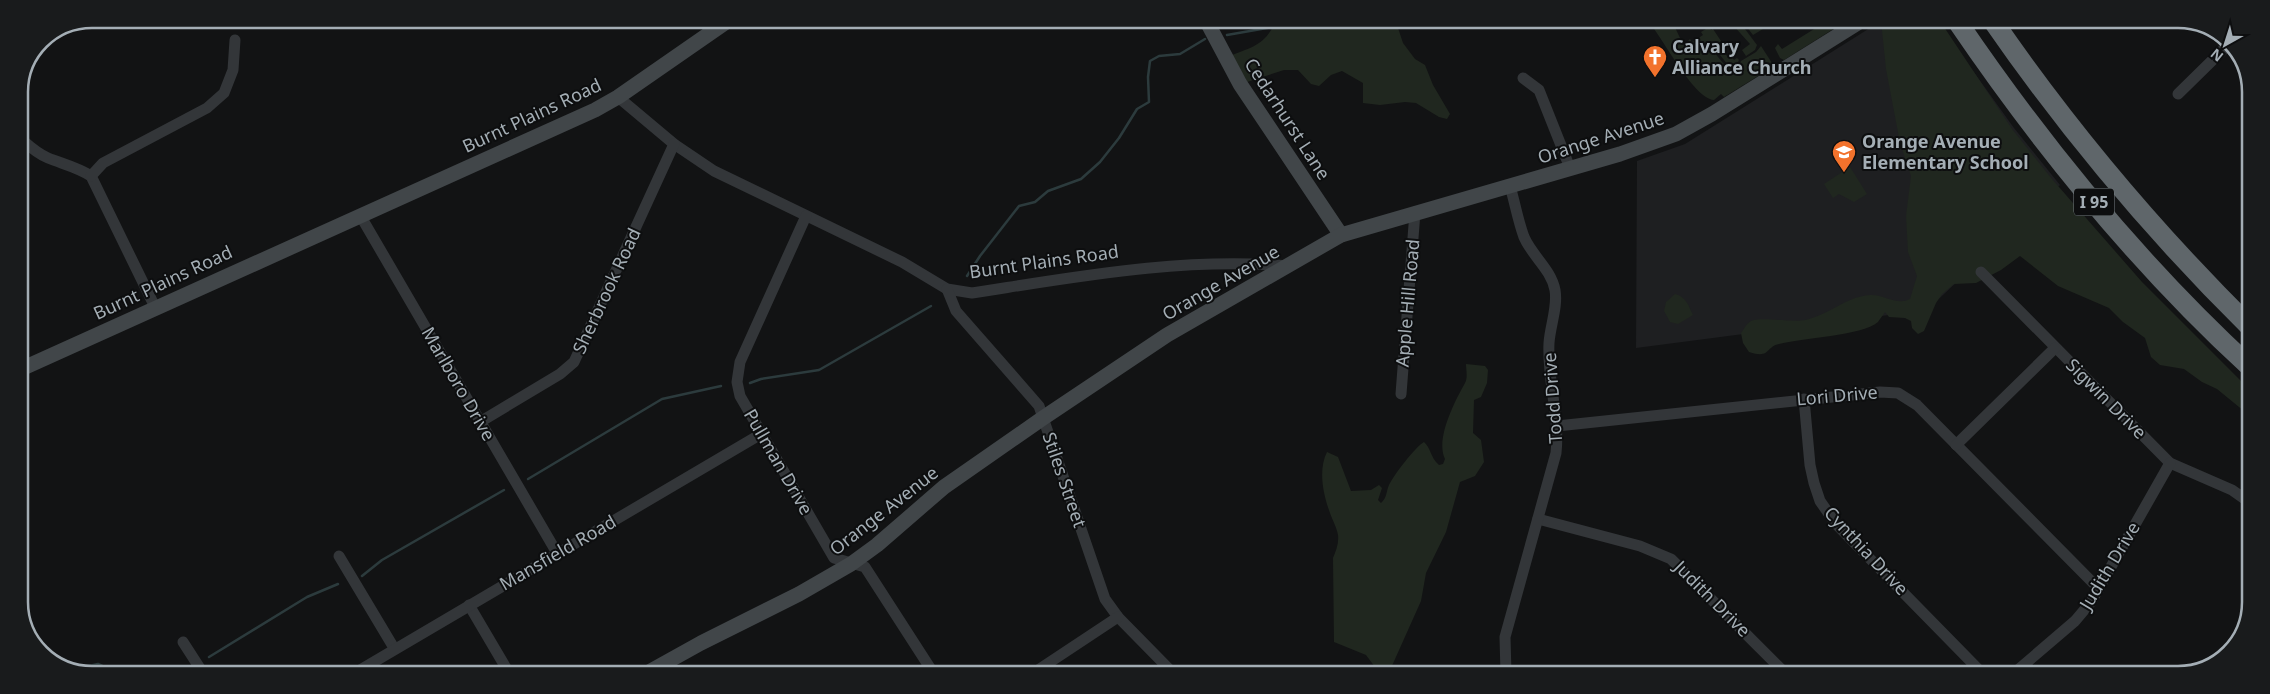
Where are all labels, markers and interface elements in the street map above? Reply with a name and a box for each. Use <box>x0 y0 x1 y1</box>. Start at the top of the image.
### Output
north arrow <box>2200 20 2250 70</box>
place label: Calvary Alliance Church <box>1672 34 1811 79</box>
church icon: Calvary Alliance Church <box>1642 44 1668 78</box>
text: N <box>2206 45 2227 66</box>
street label: Cedarhurst Lane <box>1240 53 1336 184</box>
street label: Burnt Plains Road <box>458 72 605 158</box>
street label: Orange Avenue <box>1534 105 1667 169</box>
place label: Orange Avenue Elementary School <box>1862 129 2029 174</box>
school or university icon: Orange Avenue Elementary School <box>1831 139 1857 173</box>
road number: I 95 <box>2074 188 2114 216</box>
street label: Sherbrook Road <box>566 224 646 357</box>
street label: Apple Hill Road <box>1389 238 1425 368</box>
street label: Burnt Plains Road <box>89 239 236 325</box>
street label: Burnt Plains Road <box>968 239 1120 283</box>
street label: Orange Avenue <box>1158 239 1283 325</box>
street label: Marlboro Drive <box>417 322 501 445</box>
street label: Todd Drive <box>1537 352 1567 444</box>
street label: Sigwin Drive <box>2061 353 2152 444</box>
street label: Lori Drive <box>1795 379 1879 411</box>
street label: Pullman Drive <box>739 404 819 519</box>
street label: Stiles Street <box>1037 429 1093 531</box>
street label: Orange Avenue <box>824 460 943 560</box>
street label: Cynthia Drive <box>1819 501 1914 600</box>
street label: Mansfield Road <box>495 509 620 595</box>
street label: Judith Drive <box>2072 517 2145 616</box>
street label: Judith Drive <box>1668 554 1756 642</box>

